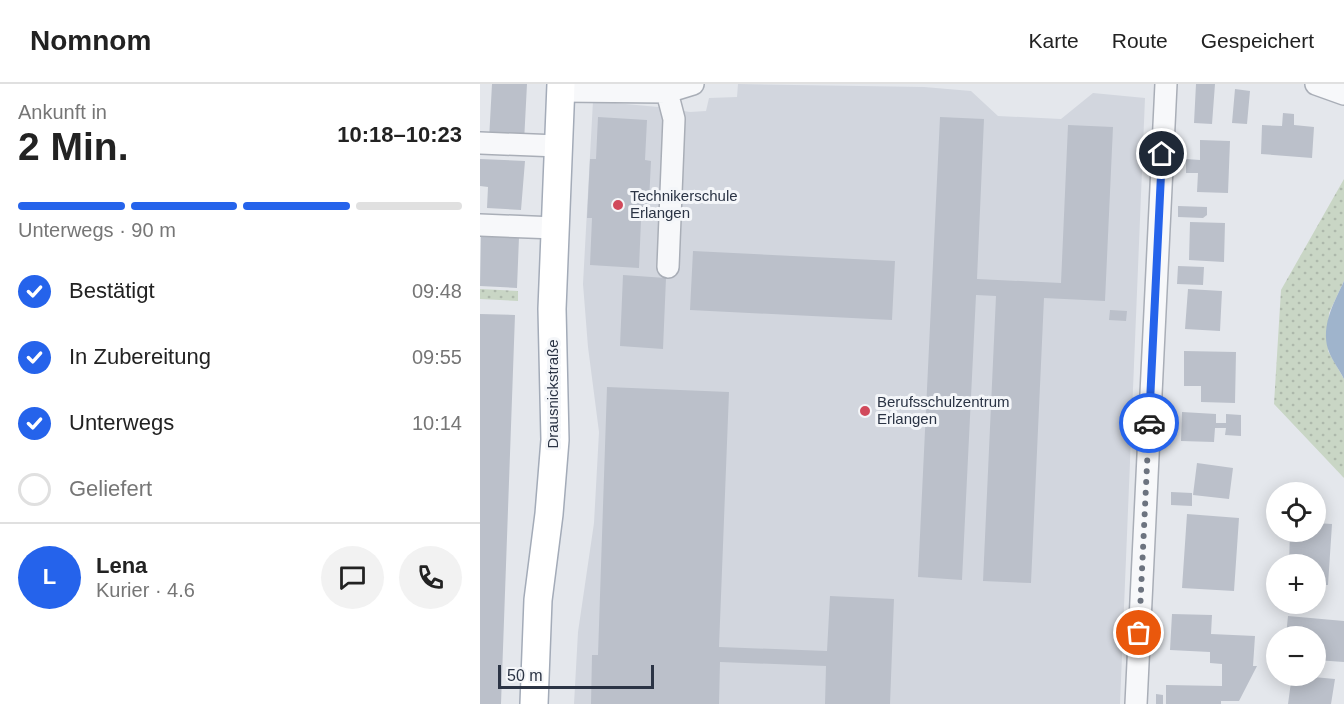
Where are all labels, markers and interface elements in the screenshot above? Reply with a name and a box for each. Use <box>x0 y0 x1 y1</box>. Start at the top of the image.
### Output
text: Nomnom <box>30 25 151 56</box>
text: Karte <box>1029 29 1079 52</box>
text: Route <box>1112 29 1168 52</box>
text: Gespeichert <box>1201 29 1314 52</box>
text: Ankunft in <box>18 101 107 123</box>
text: 10:18–10:23 <box>337 122 462 147</box>
text: 2 Min. <box>18 125 129 168</box>
pin <box>1136 128 1187 179</box>
icon: home <box>1145 137 1178 170</box>
place label: Technikerschule Erlangen <box>630 187 738 221</box>
marker: Technikerschule Erlangen <box>611 198 625 212</box>
text: Unterwegs · 90 m <box>18 219 176 241</box>
icon: check <box>18 275 51 308</box>
text: Bestätigt <box>69 278 155 303</box>
text: 09:48 <box>412 280 462 302</box>
street label: Drausnickstraße <box>544 339 561 449</box>
icon: check <box>18 341 51 374</box>
text: In Zubereitung <box>69 344 211 369</box>
text: 09:55 <box>412 346 462 368</box>
place label: Berufsschulzentrum Erlangen <box>877 393 1010 427</box>
courier <box>1119 393 1179 453</box>
marker: Berufsschulzentrum Erlangen <box>858 404 872 418</box>
icon: check <box>18 407 51 440</box>
icon: car <box>1133 407 1166 440</box>
text: Unterwegs <box>69 410 174 435</box>
text: 10:14 <box>412 412 462 434</box>
text: Geliefert <box>69 476 152 501</box>
map controls <box>1266 482 1326 686</box>
button: locate <box>1266 482 1326 542</box>
button: chat <box>321 546 384 609</box>
button: phone <box>399 546 462 609</box>
text: Lena <box>96 553 147 578</box>
button: + <box>1266 554 1326 614</box>
text: L <box>43 564 56 589</box>
text: Kurier · 4.6 <box>96 579 195 601</box>
pin <box>1113 607 1164 658</box>
icon: bag <box>1122 616 1155 649</box>
button: − <box>1266 626 1326 686</box>
scale bar <box>498 662 654 690</box>
text: 50 m <box>507 667 543 684</box>

